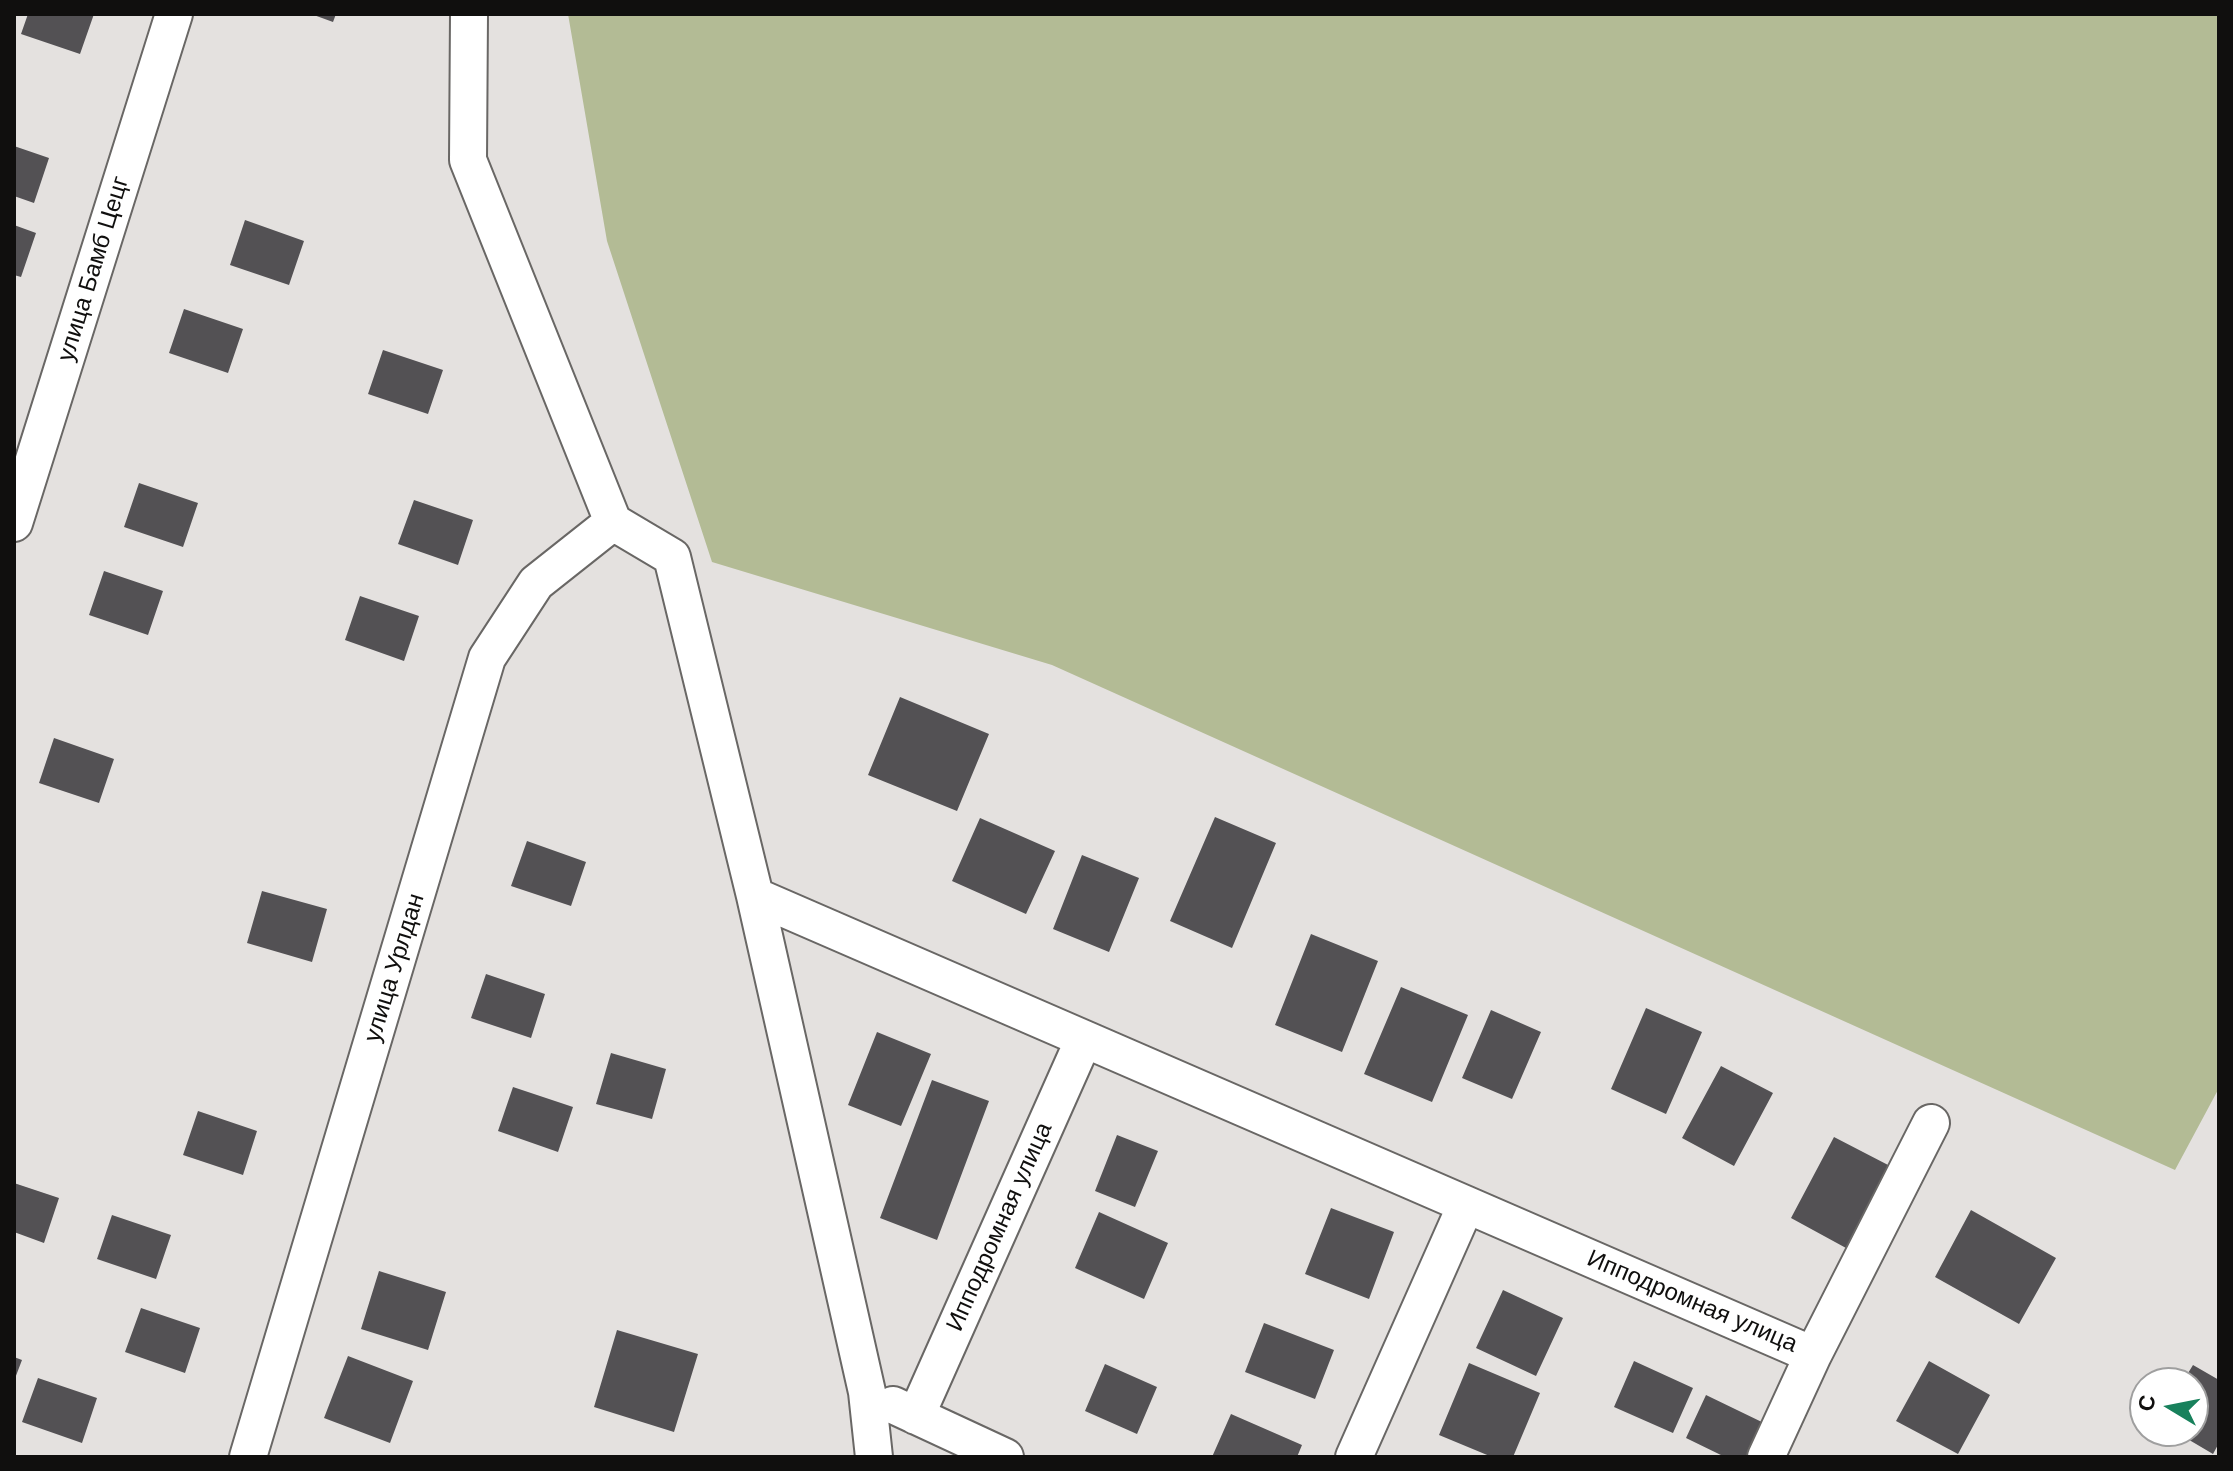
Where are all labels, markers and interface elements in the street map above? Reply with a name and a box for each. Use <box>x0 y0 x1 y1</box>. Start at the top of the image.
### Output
street label: улица Бамб Цецг <box>52 173 136 365</box>
street label: улица Урлдан <box>359 890 431 1046</box>
street label: Ипподромная улица <box>941 1118 1059 1336</box>
street label: Ипподромная улица <box>1583 1245 1801 1359</box>
north arrow <box>2129 1367 2209 1447</box>
text: С <box>2133 1393 2161 1413</box>

